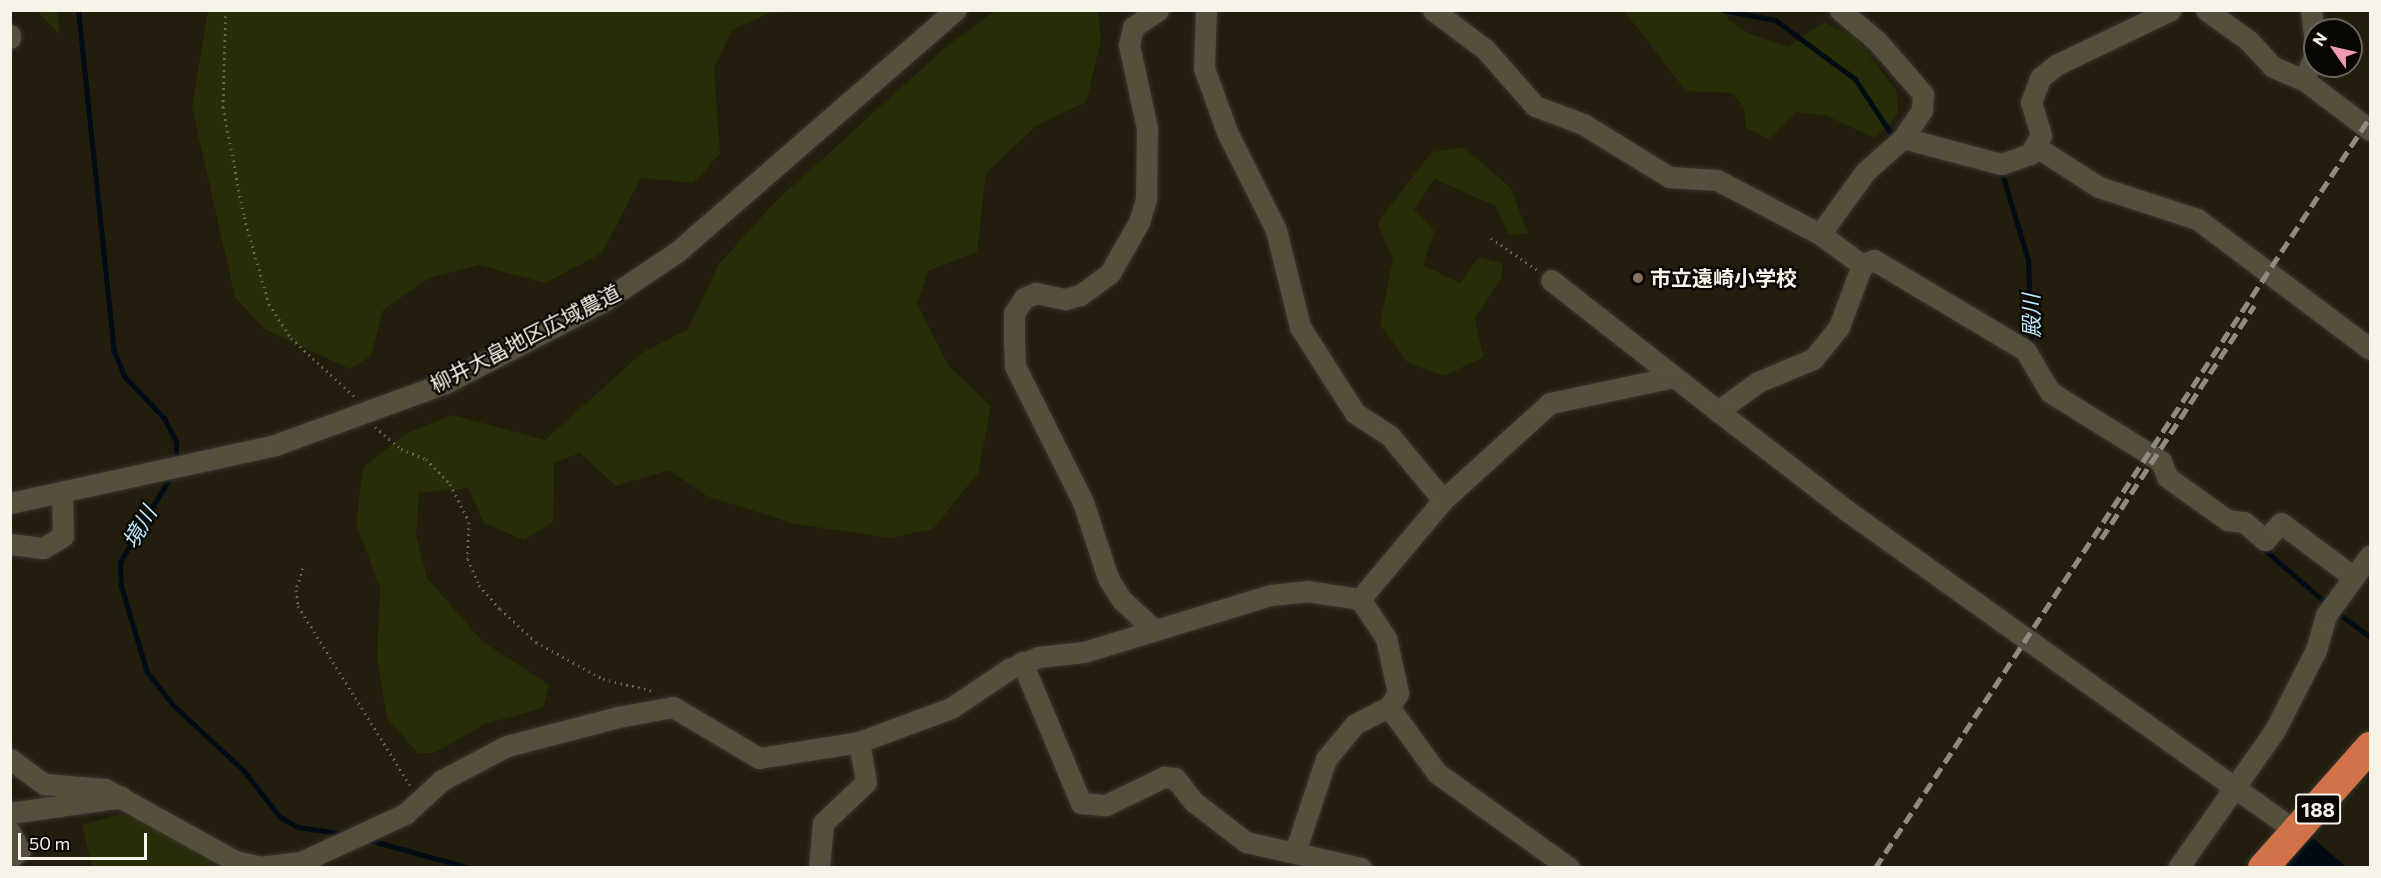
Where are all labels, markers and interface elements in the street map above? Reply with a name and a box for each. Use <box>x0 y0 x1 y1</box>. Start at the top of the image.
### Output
north arrow <box>2303 18 2363 78</box>
text: N <box>2308 28 2331 49</box>
place label: 市立遠崎小学校 <box>1650 265 1797 291</box>
marker: 市立遠崎小学校 <box>1631 271 1645 285</box>
street label: 柳井大畠地区広域農道 <box>426 279 624 397</box>
water label: 殿川 <box>2017 294 2045 338</box>
water label: 境川 <box>117 501 161 553</box>
road number: 188 <box>2294 792 2342 826</box>
scale bar <box>21 821 150 859</box>
text: 50 m <box>29 832 70 854</box>

